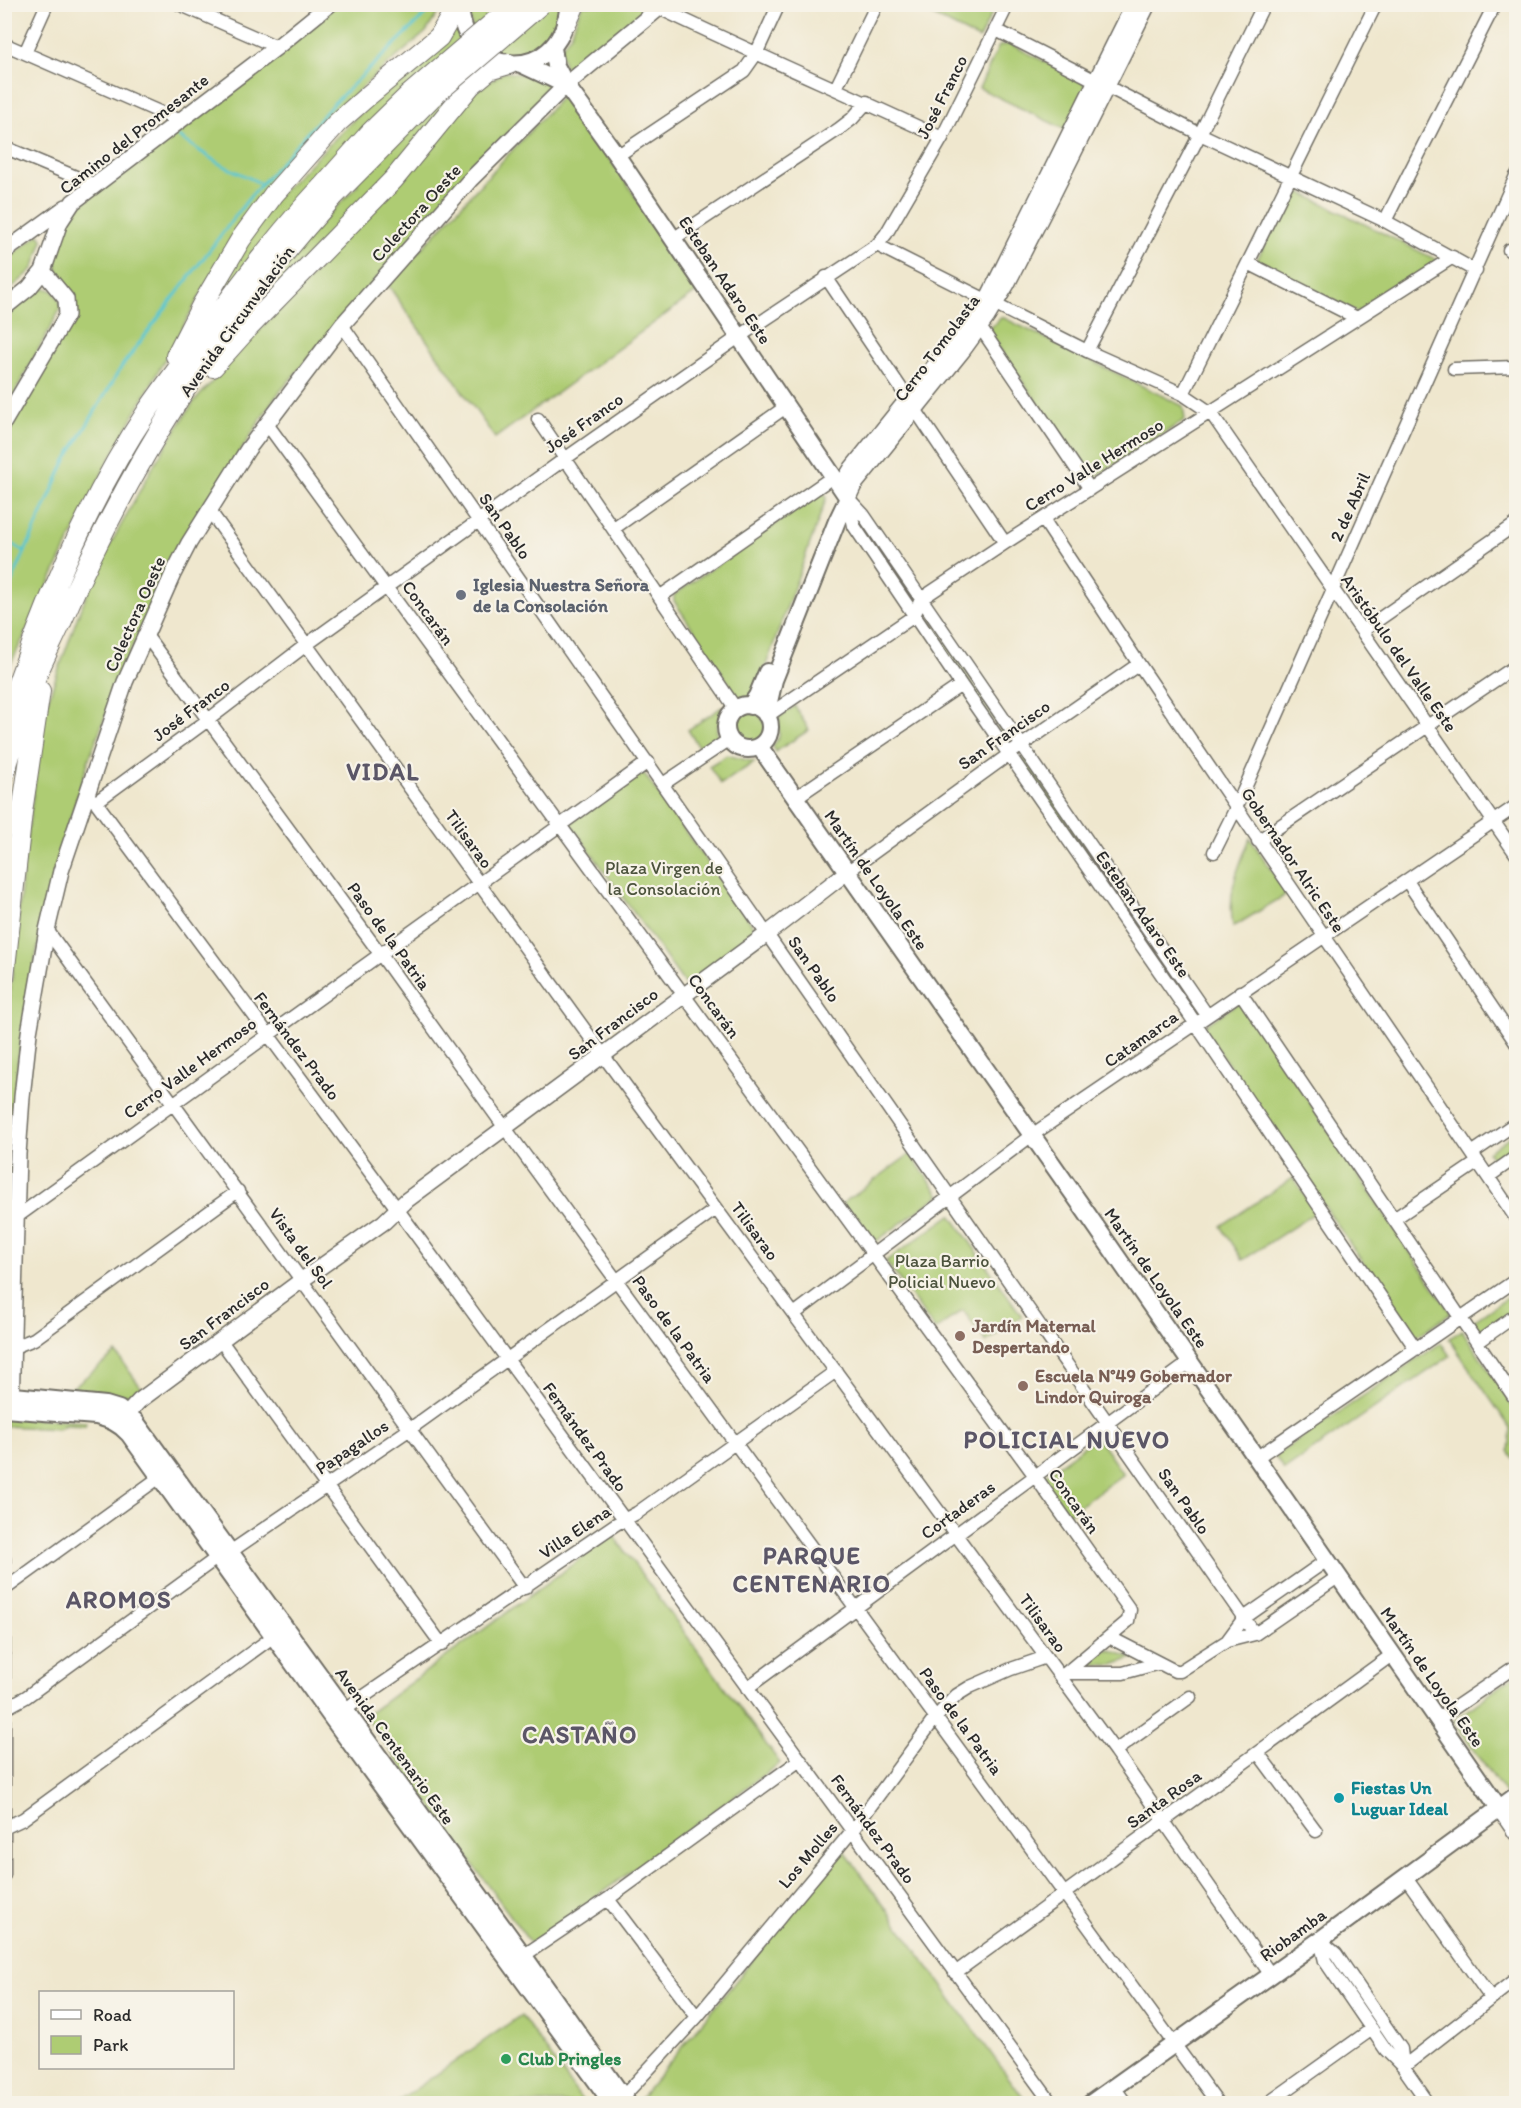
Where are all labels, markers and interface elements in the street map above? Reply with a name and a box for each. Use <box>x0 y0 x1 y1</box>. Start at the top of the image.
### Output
street label: José Franco <box>912 51 972 143</box>
street label: Camino del Promesante <box>55 69 213 199</box>
street label: Colectora Oeste <box>366 160 466 266</box>
street label: Esteban Adaro Este <box>674 212 776 348</box>
street label: Avenida Circunvalación <box>175 241 299 401</box>
street label: Cerro Tomolasta <box>889 289 985 406</box>
street label: José Franco <box>540 388 628 458</box>
street label: Cerro Valle Hermoso <box>1021 413 1167 517</box>
street label: 2 de Abril <box>1325 469 1375 545</box>
street label: San Pablo <box>474 488 536 564</box>
street label: Colectora Oeste <box>100 553 170 675</box>
street label: Aristóbulo del Valle Este <box>1336 570 1462 736</box>
place label: Iglesia Nuestra Señora de la Consolación <box>473 574 650 617</box>
street label: Concarán <box>397 576 459 650</box>
marker: Iglesia Nuestra Señora de la Consolación <box>454 588 468 602</box>
street label: José Franco <box>148 674 234 746</box>
street label: San Francisco <box>954 695 1054 775</box>
district label: VIDAL <box>346 757 420 786</box>
street label: Gobernador Alric Este <box>1236 783 1350 937</box>
street label: Tilisarao <box>440 805 498 873</box>
street label: Martín de Loyola Este <box>819 806 933 954</box>
street label: Esteban Adaro Este <box>1091 846 1195 982</box>
park label: Plaza Virgen de la Consolación <box>605 857 723 900</box>
street label: Paso de la Patria <box>343 878 436 995</box>
street label: San Pablo <box>783 931 845 1007</box>
street label: Concarán <box>683 969 745 1043</box>
street label: San Francisco <box>563 983 663 1065</box>
street label: Fernández Prado <box>249 987 345 1105</box>
street label: Catamarca <box>1100 1005 1183 1072</box>
street label: Cerro Valle Hermoso <box>119 1012 261 1124</box>
street label: Tilisarao <box>726 1197 784 1265</box>
street label: Vista del Sol <box>264 1203 338 1293</box>
street label: Martín de Loyola Este <box>1099 1204 1213 1352</box>
park label: Plaza Barrio Policial Nuevo <box>888 1250 996 1293</box>
street label: Paso de la Patria <box>628 1271 721 1388</box>
street label: San Francisco <box>174 1273 274 1355</box>
place label: Jardín Maternal Despertando <box>971 1315 1097 1358</box>
marker: Jardín Maternal Despertando <box>953 1329 967 1343</box>
place label: Escuela N°49 Gobernador Lindor Quiroga <box>1035 1365 1233 1408</box>
street label: Fernández Prado <box>538 1378 632 1496</box>
marker: Escuela N°49 Gobernador Lindor Quiroga <box>1016 1379 1030 1393</box>
street label: Papagallos <box>311 1415 393 1479</box>
district label: POLICIAL NUEVO <box>963 1425 1171 1454</box>
street label: San Pablo <box>1153 1463 1215 1539</box>
street label: Concarán <box>1044 1464 1104 1538</box>
street label: Cortaderas <box>917 1476 999 1544</box>
street label: Villa Elena <box>535 1500 615 1564</box>
district label: PARQUE CENTENARIO <box>733 1541 892 1598</box>
district label: AROMOS <box>65 1585 172 1614</box>
street label: Tilisarao <box>1014 1589 1072 1657</box>
street label: Martín de Loyola Este <box>1375 1603 1489 1751</box>
street label: Avenida Centenario Este <box>331 1663 459 1829</box>
street label: Paso de la Patria <box>915 1663 1008 1780</box>
district label: CASTAÑO <box>522 1720 638 1749</box>
street label: Santa Rosa <box>1122 1764 1206 1833</box>
street label: Fernández Prado <box>826 1770 920 1888</box>
place label: Fiestas Un Luguar Ideal <box>1351 1777 1449 1820</box>
marker: Fiestas Un Luguar Ideal <box>1332 1791 1346 1805</box>
street label: Los Molles <box>774 1817 842 1893</box>
street label: Riobamba <box>1256 1903 1331 1966</box>
legend <box>39 1991 234 2069</box>
text: Road <box>93 2004 132 2026</box>
text: Park <box>93 2034 128 2056</box>
place label: Club Pringles <box>518 2048 621 2070</box>
marker: Club Pringles <box>499 2052 513 2066</box>

